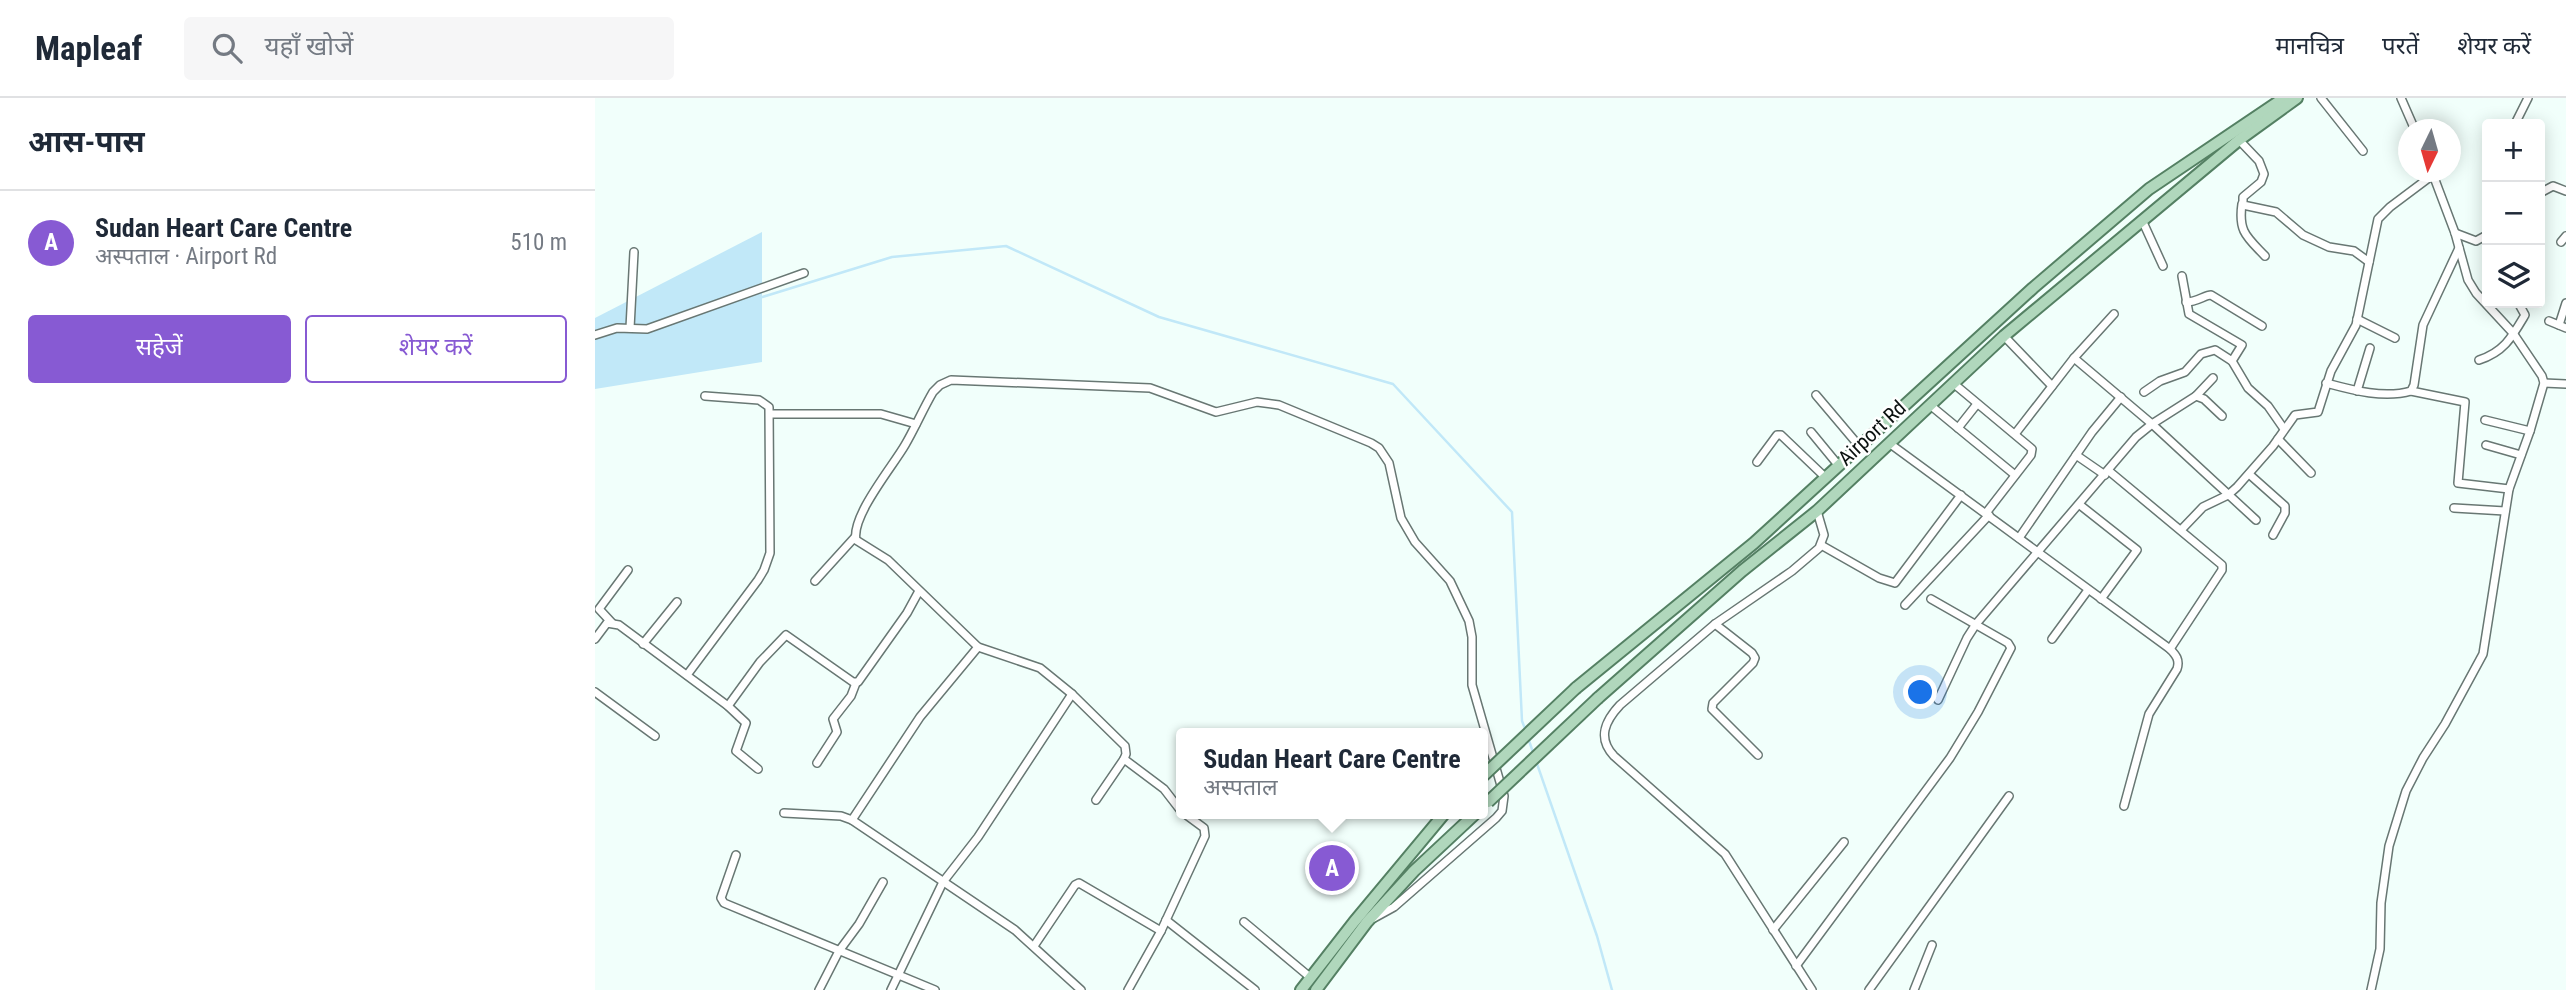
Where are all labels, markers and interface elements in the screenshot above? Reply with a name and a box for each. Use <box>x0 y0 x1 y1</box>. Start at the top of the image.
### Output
search box <box>184 17 674 80</box>
text: Mapleaf <box>35 29 142 68</box>
icon: search <box>208 29 246 67</box>
text: यहाँ खोजें <box>264 31 353 61</box>
text: मानचित्र <box>2275 32 2344 60</box>
text: परतें <box>2382 32 2419 60</box>
text: शेयर करें <box>2457 32 2531 60</box>
north arrow <box>2398 119 2461 182</box>
map controls <box>2482 119 2545 308</box>
button: + <box>2482 119 2545 182</box>
text: आस-पास <box>28 124 145 159</box>
button: − <box>2482 182 2545 245</box>
text: Sudan Heart Care Centre <box>95 213 352 243</box>
text: A <box>44 229 58 256</box>
text: 510 m <box>510 229 567 256</box>
text: अस्पताल · Airport Rd <box>95 243 277 270</box>
button: layers <box>2482 245 2545 308</box>
button: सहेजें <box>28 315 291 383</box>
button: शेयर करें <box>305 315 567 383</box>
street label: Airport Rd <box>1833 396 1911 470</box>
your location <box>1903 675 1937 709</box>
popup <box>1176 728 1488 819</box>
text: Sudan Heart Care Centre <box>1203 744 1461 774</box>
text: अस्पताल <box>1203 774 1278 801</box>
pin: A <box>1309 842 1355 894</box>

